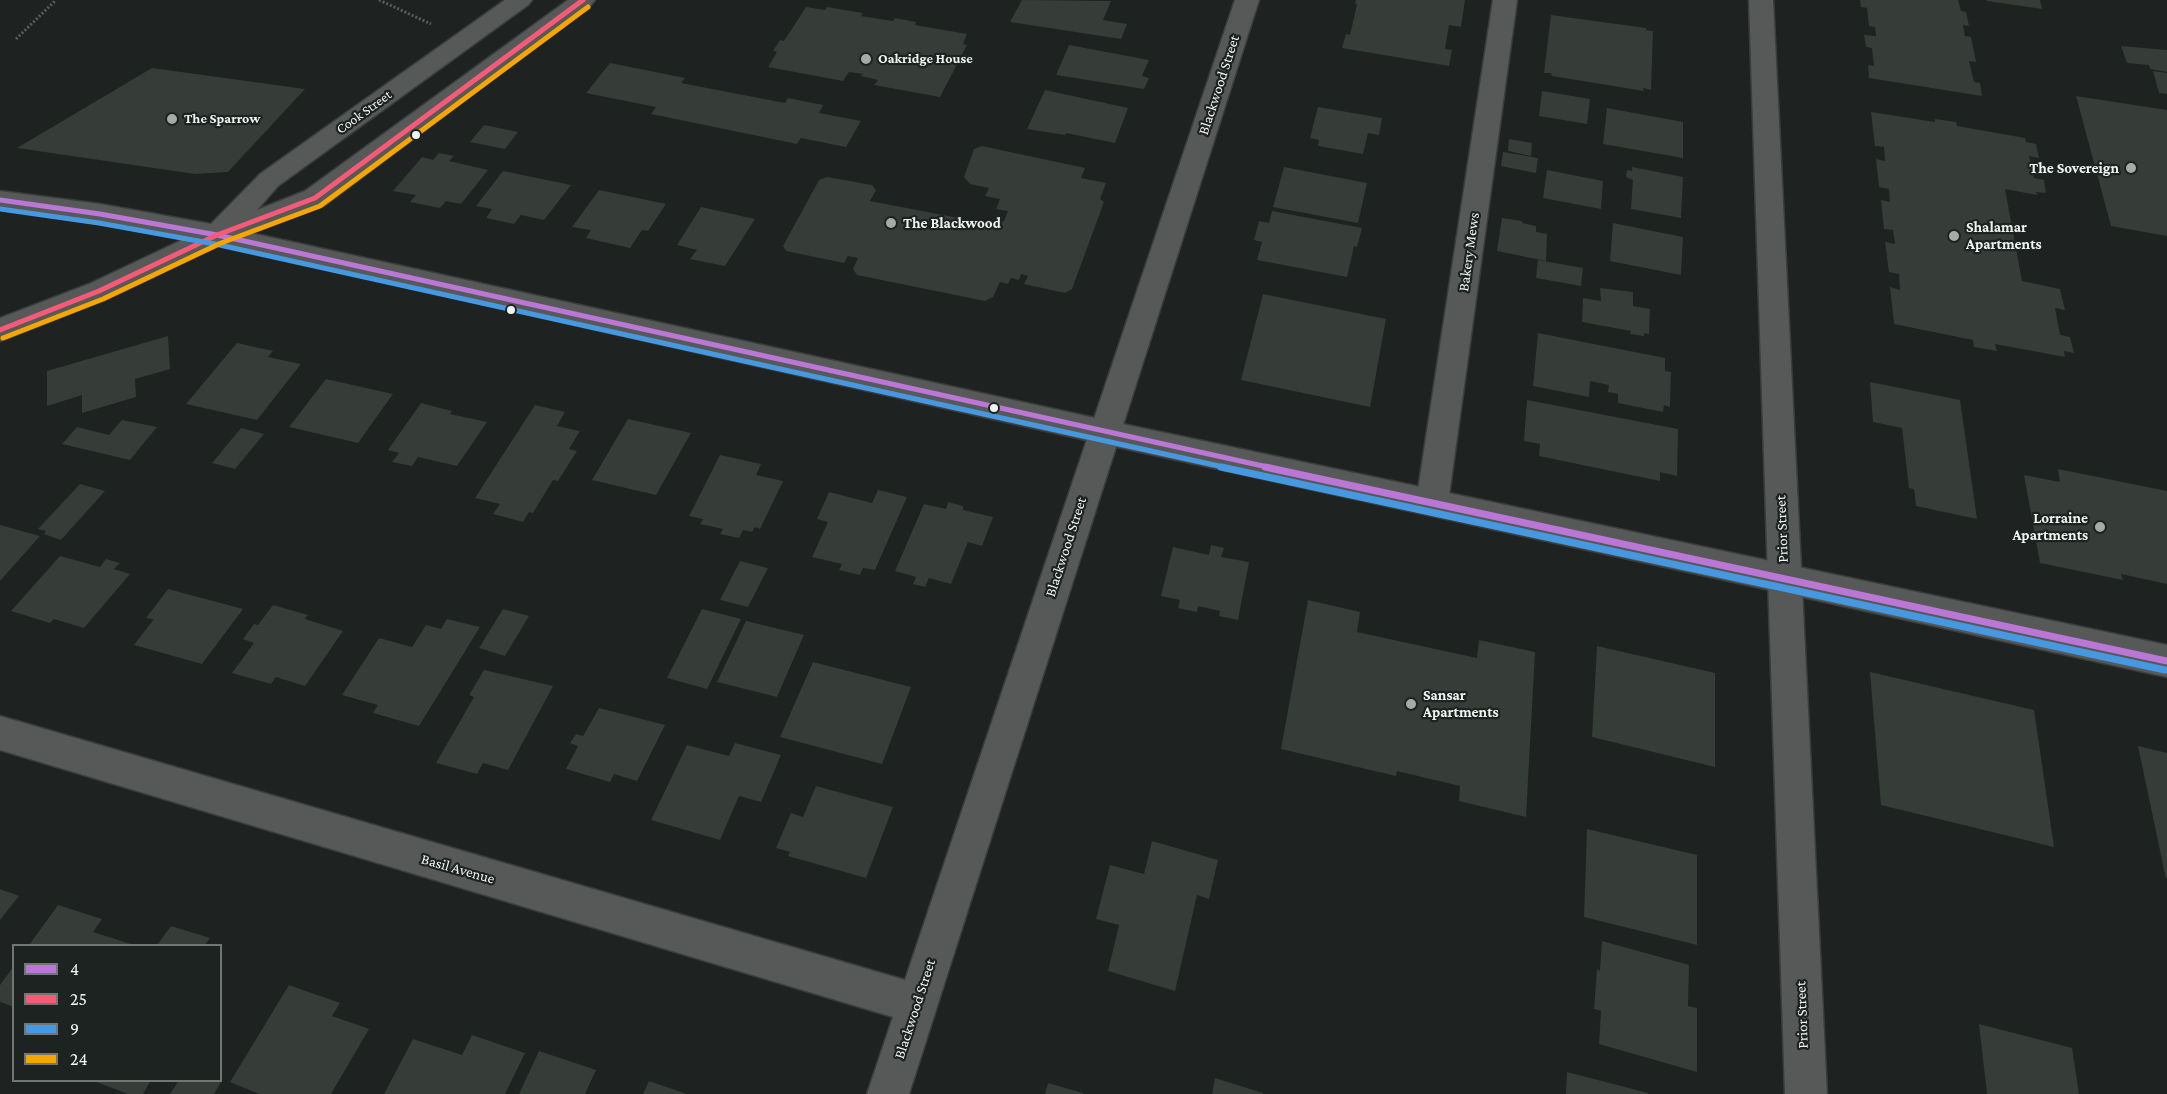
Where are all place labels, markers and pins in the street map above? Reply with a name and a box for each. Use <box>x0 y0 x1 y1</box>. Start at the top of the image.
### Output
place label: Oakridge House <box>878 51 973 67</box>
marker: Oakridge House <box>859 52 873 66</box>
place label: The Sparrow <box>184 111 260 127</box>
marker: The Sparrow <box>165 112 179 126</box>
unlabelled marker <box>410 129 422 141</box>
place label: The Sovereign <box>2029 159 2119 177</box>
marker: The Sovereign <box>2124 161 2138 175</box>
place label: The Blackwood <box>903 214 1001 232</box>
marker: The Blackwood <box>884 216 898 230</box>
place label: Shalamar Apartments <box>1966 218 2042 253</box>
marker: Shalamar Apartments <box>1947 229 1961 243</box>
unlabelled marker <box>505 304 517 316</box>
unlabelled marker <box>988 402 1000 414</box>
place label: Lorraine Apartments <box>2012 509 2088 544</box>
marker: Lorraine Apartments <box>2093 520 2107 534</box>
place label: Sansar Apartments <box>1423 686 1499 721</box>
marker: Sansar Apartments <box>1404 697 1418 711</box>

